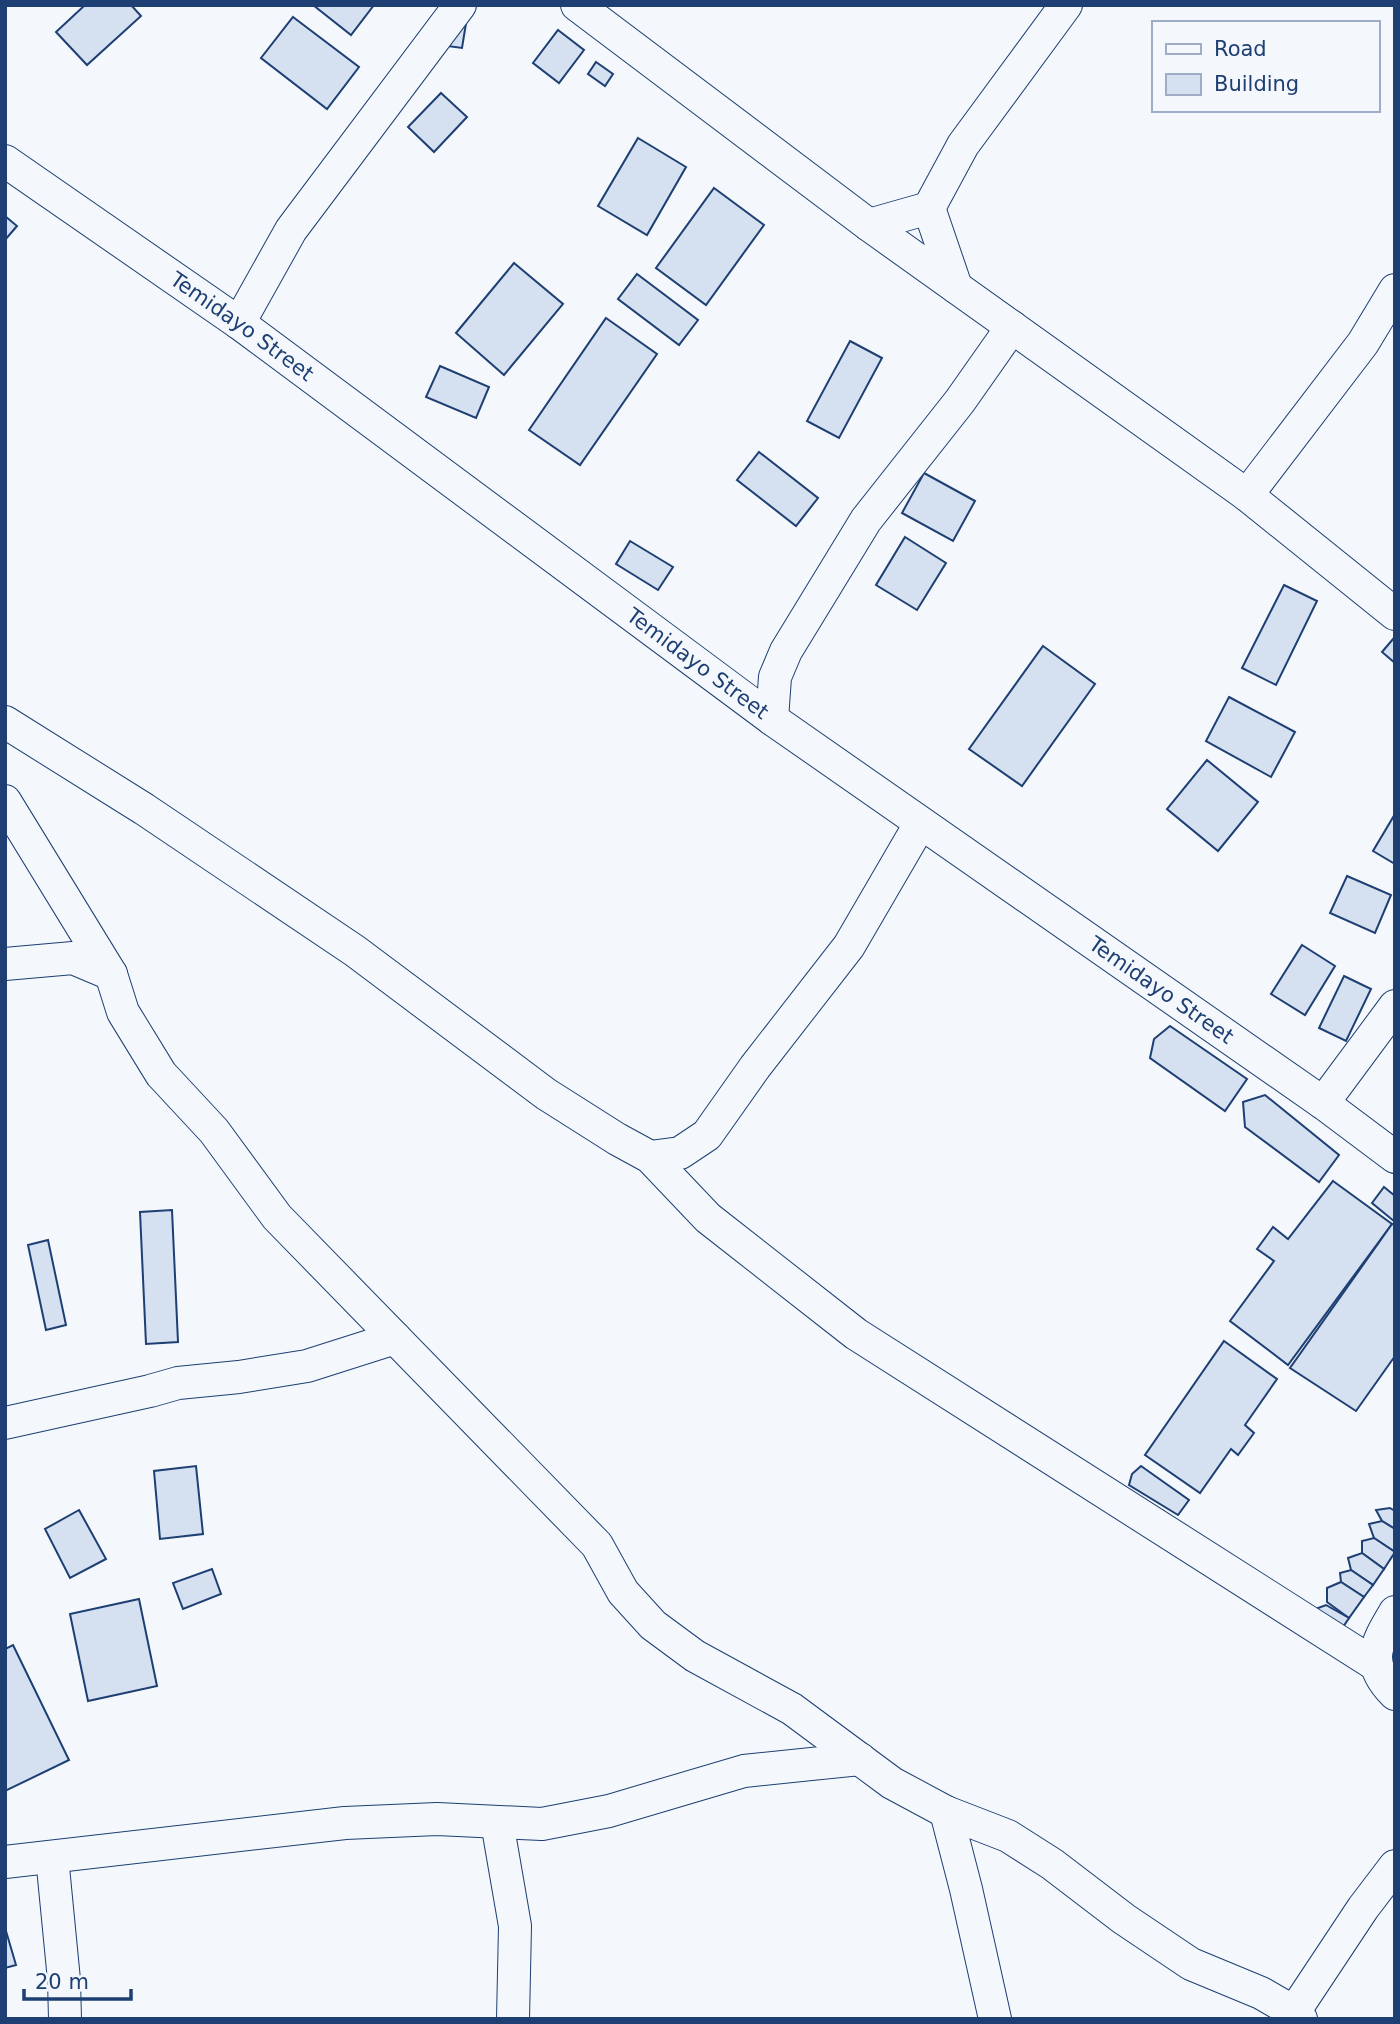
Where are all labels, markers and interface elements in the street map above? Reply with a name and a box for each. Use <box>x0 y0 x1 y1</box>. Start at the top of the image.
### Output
legend <box>1152 21 1379 112</box>
text: Road <box>1214 37 1267 61</box>
text: Building <box>1214 72 1299 96</box>
street label: Temidayo Street <box>165 267 318 386</box>
street label: Temidayo Street <box>621 603 773 724</box>
street label: Temidayo Street <box>1084 931 1238 1049</box>
scale bar <box>24 1958 131 2002</box>
text: 20 m <box>35 1970 89 1994</box>

